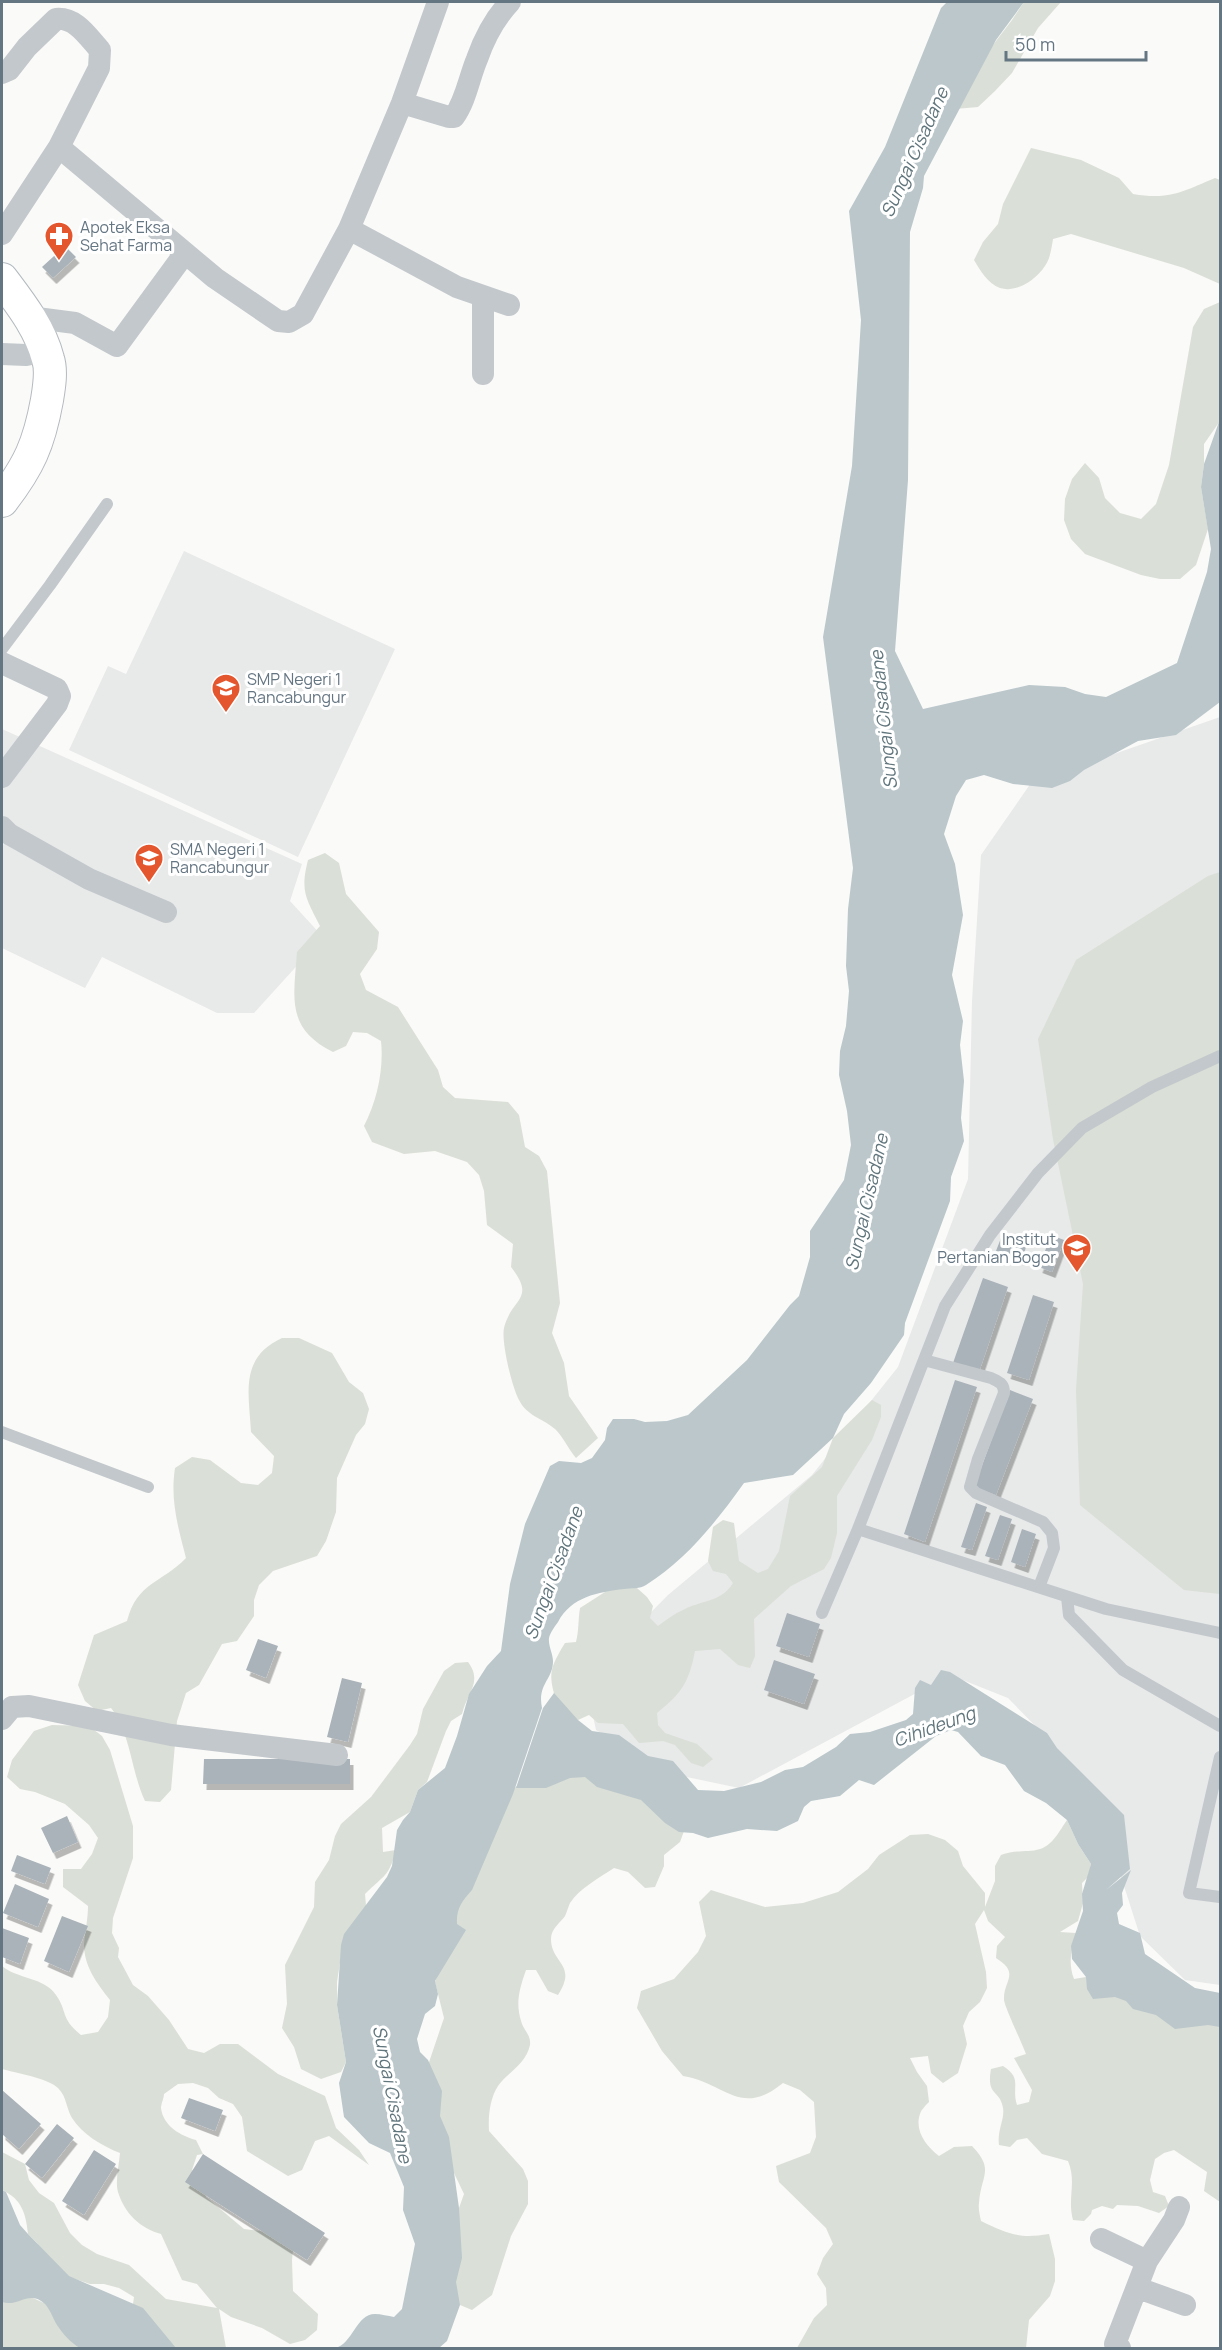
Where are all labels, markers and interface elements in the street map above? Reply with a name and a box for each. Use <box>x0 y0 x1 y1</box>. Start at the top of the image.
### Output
scale bar <box>1006 24 1146 62</box>
text: 50 m <box>1015 32 1055 56</box>
water label: Sungai Cisadane <box>875 82 954 221</box>
place label: Apotek Eksa Sehat Farma <box>80 216 172 256</box>
pharmacy icon: Apotek Eksa Sehat Farma <box>43 220 75 262</box>
water label: Sungai Cisadane <box>864 648 902 791</box>
place label: SMP Negeri 1 Rancabungur <box>247 668 347 708</box>
school or university icon: SMP Negeri 1 Rancabungur <box>210 672 242 714</box>
place label: SMA Negeri 1 Rancabungur <box>170 838 270 878</box>
school or university icon: SMA Negeri 1 Rancabungur <box>133 842 165 884</box>
water label: Sungai Cisadane <box>839 1130 894 1273</box>
place label: Institut Pertanian Bogor <box>937 1228 1056 1268</box>
school or university icon: Institut Pertanian Bogor <box>1061 1232 1093 1274</box>
water label: Sungai Cisadane <box>518 1502 589 1643</box>
water label: Cihideung <box>890 1700 979 1752</box>
water label: Sungai Cisadane <box>368 2023 418 2166</box>

